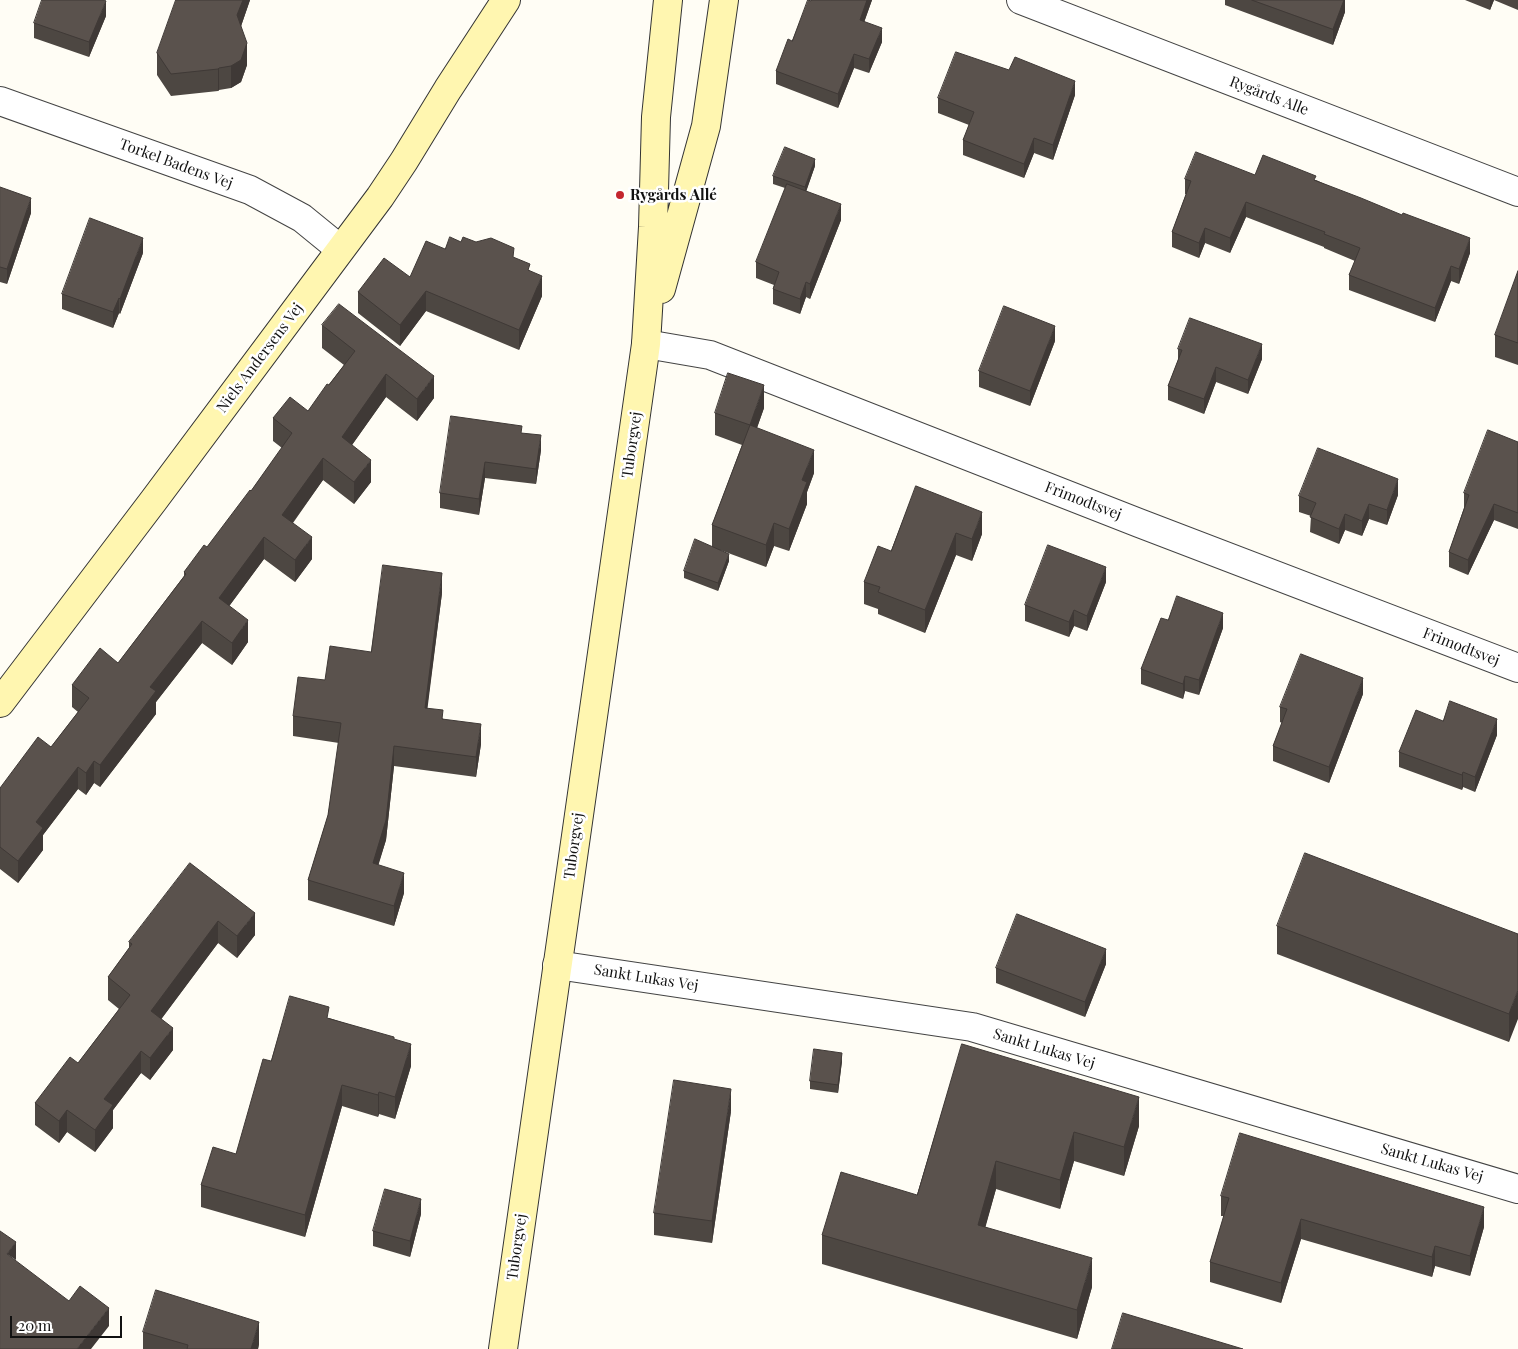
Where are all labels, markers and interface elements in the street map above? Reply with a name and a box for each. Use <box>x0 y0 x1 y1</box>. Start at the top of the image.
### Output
street label: Rygårds Alle <box>1227 73 1311 119</box>
street label: Torkel Badens Vej <box>117 135 235 193</box>
place label: Rygårds Allé <box>630 186 717 204</box>
marker: Rygårds Allé <box>614 189 626 201</box>
street label: Niels Andersens Vej <box>213 300 307 416</box>
street label: Tuborgvej <box>618 411 646 479</box>
street label: Frimodtsvej <box>1042 478 1124 524</box>
street label: Frimodtsvej <box>1420 624 1502 670</box>
street label: Tuborgvej <box>560 812 588 880</box>
street label: Sankt Lukas Vej <box>592 961 700 995</box>
street label: Sankt Lukas Vej <box>991 1025 1097 1073</box>
street label: Sankt Lukas Vej <box>1379 1140 1485 1186</box>
street label: Tuborgvej <box>503 1213 531 1281</box>
scale bar <box>12 1306 125 1338</box>
text: 20 m <box>18 1315 51 1335</box>

